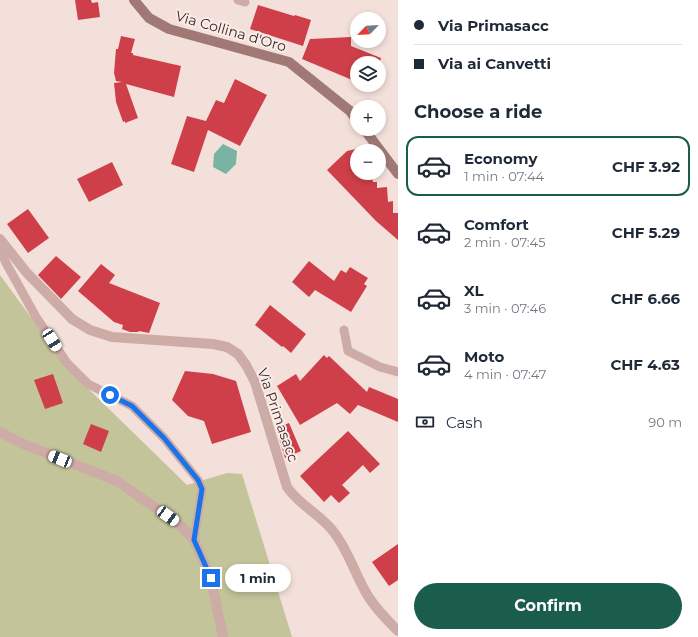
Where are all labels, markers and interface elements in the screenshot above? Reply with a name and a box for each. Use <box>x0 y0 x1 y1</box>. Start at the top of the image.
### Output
street label: Via Collina d'Oro <box>174 7 289 55</box>
north arrow <box>350 12 386 48</box>
map controls <box>350 12 386 180</box>
text: Via Primasacc <box>438 16 549 35</box>
text: Via ai Canvetti <box>438 54 551 73</box>
button: layers <box>350 56 386 92</box>
button: + <box>350 100 386 136</box>
text: Choose a ride <box>414 101 542 123</box>
button: − <box>350 144 386 180</box>
icon: car <box>416 148 452 184</box>
text: Economy <box>464 149 537 168</box>
text: CHF 3.92 <box>612 157 680 176</box>
text: 1 min · 07:44 <box>464 168 544 184</box>
icon: car <box>416 214 452 250</box>
text: Comfort <box>464 215 529 234</box>
text: CHF 5.29 <box>612 223 680 242</box>
text: 2 min · 07:45 <box>464 234 546 250</box>
icon: car <box>416 280 452 316</box>
text: XL <box>464 281 483 300</box>
text: CHF 6.66 <box>611 289 680 308</box>
text: 3 min · 07:46 <box>464 300 546 316</box>
car <box>40 327 64 353</box>
icon: car <box>416 346 452 382</box>
text: Moto <box>464 347 504 366</box>
text: CHF 4.63 <box>610 355 680 374</box>
street label: Via Primasacc <box>254 366 303 464</box>
text: 4 min · 07:47 <box>464 366 546 382</box>
route start <box>101 386 119 404</box>
icon: cash <box>414 411 436 433</box>
text: Cash <box>446 413 483 432</box>
text: 90 m <box>648 414 682 430</box>
car <box>47 449 73 469</box>
car <box>155 504 181 528</box>
callout: 1 min <box>225 564 291 592</box>
route end <box>202 569 220 587</box>
text: 1 min <box>240 570 276 586</box>
button: Confirm <box>414 583 682 629</box>

